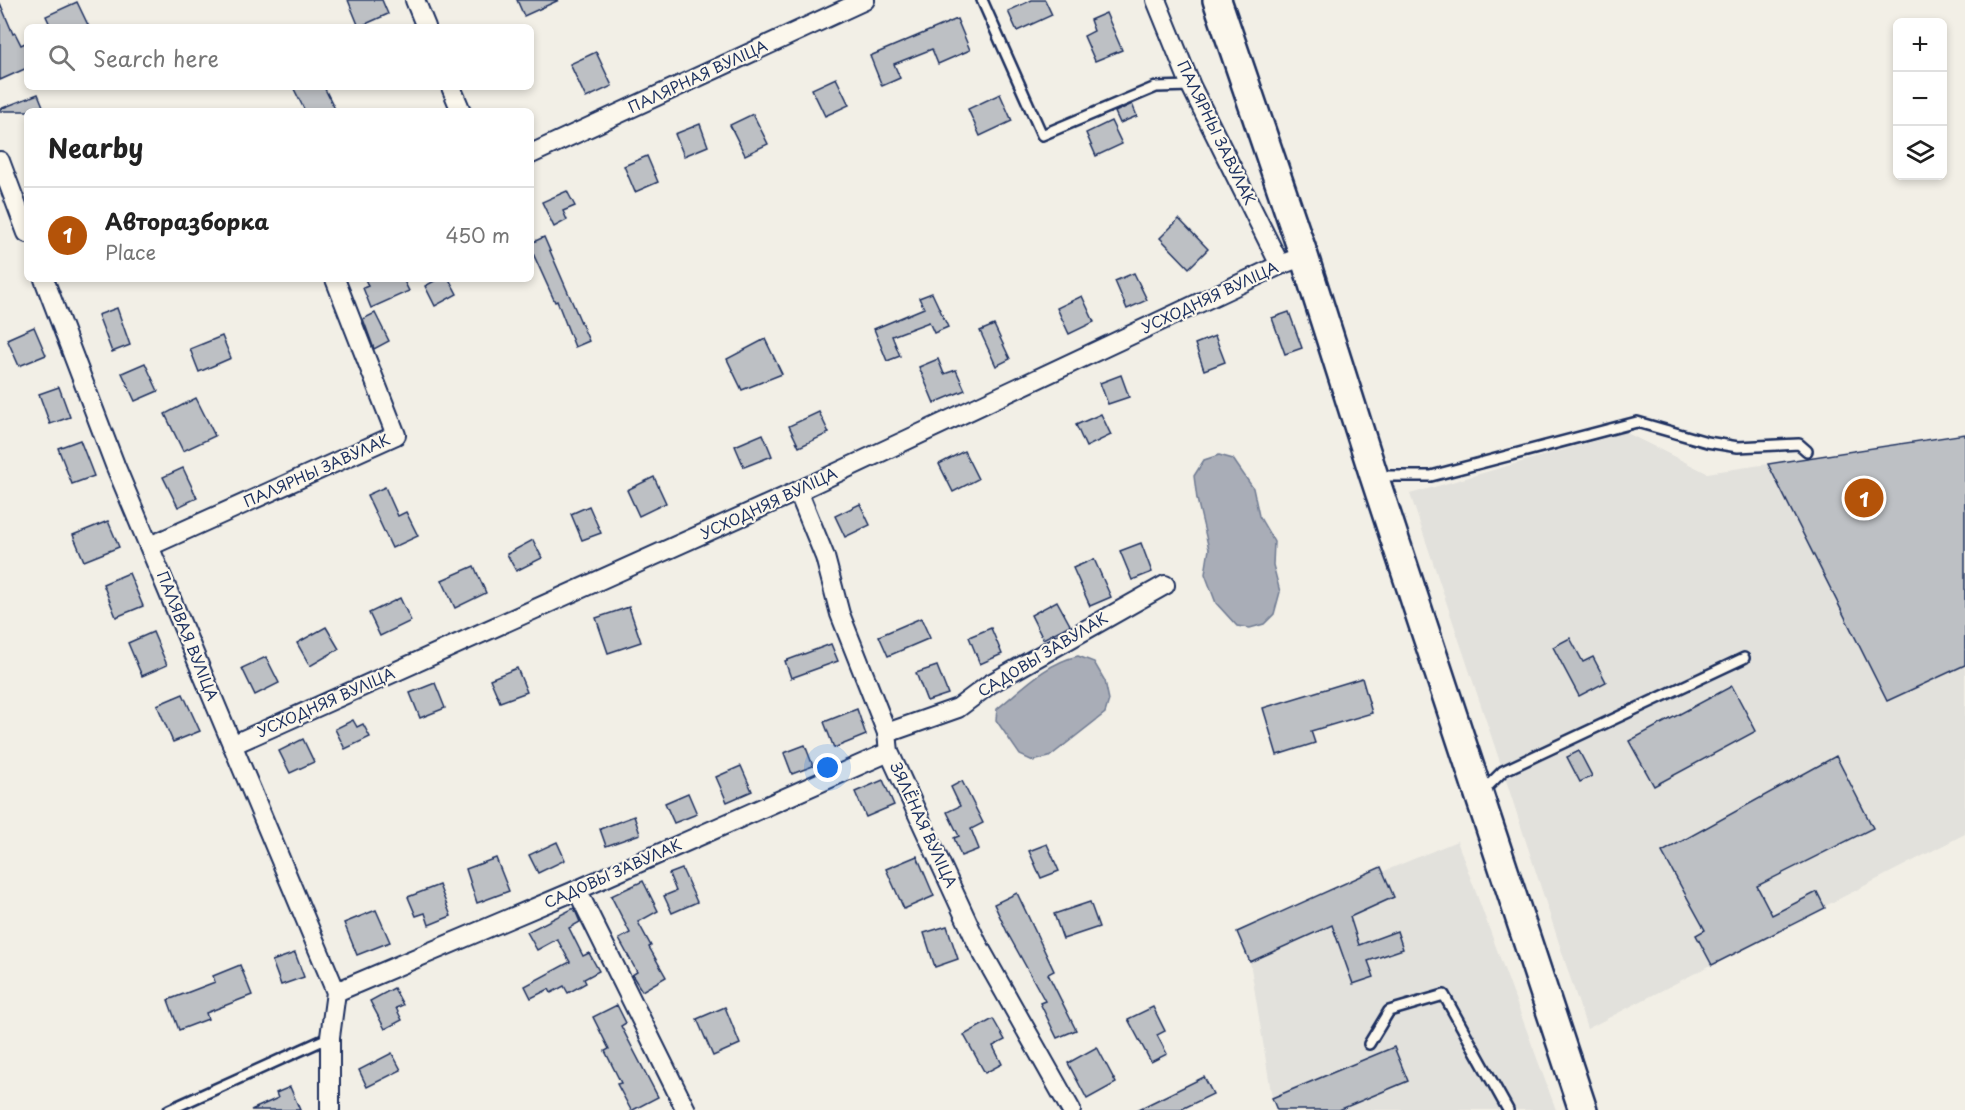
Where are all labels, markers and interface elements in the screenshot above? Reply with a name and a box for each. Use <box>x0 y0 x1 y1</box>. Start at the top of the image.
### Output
map controls <box>1893 18 1947 180</box>
button: + <box>1893 18 1947 72</box>
search box <box>24 24 534 90</box>
street label: ПАЛЯРНАЯ ВУЛІЦА <box>624 33 771 118</box>
icon: search <box>45 41 78 74</box>
text: Search here <box>93 41 219 74</box>
street label: ПАЛЯРНЫ ЗАВУЛАК <box>1172 56 1262 208</box>
button: − <box>1893 72 1947 126</box>
button: layers <box>1893 126 1947 180</box>
text: Nearby <box>48 128 143 167</box>
text: Авторазборка <box>105 204 269 237</box>
text: 1 <box>63 220 72 250</box>
text: 450 m <box>445 220 510 250</box>
text: Place <box>105 237 156 267</box>
street label: УСХОДНЯЯ ВУЛІЦА <box>1137 255 1282 338</box>
street label: ПАЛЯРНЫ ЗАВУЛАК <box>239 427 393 512</box>
street label: УСХОДНЯЯ ВУЛІЦА <box>696 461 841 544</box>
pin: 1 <box>1844 476 1884 520</box>
street label: ПАЛЯВАЯ ВУЛІЦА <box>152 567 225 704</box>
street label: САДОВЫ ЗАВУЛАК <box>973 606 1112 702</box>
street label: УСХОДНЯЯ ВУЛІЦА <box>253 661 398 742</box>
your location <box>813 753 842 782</box>
street label: ЗЯЛЁНАЯ ВУЛІЦА <box>885 758 964 891</box>
street label: САДОВЫ ЗАВУЛАК <box>540 832 685 913</box>

